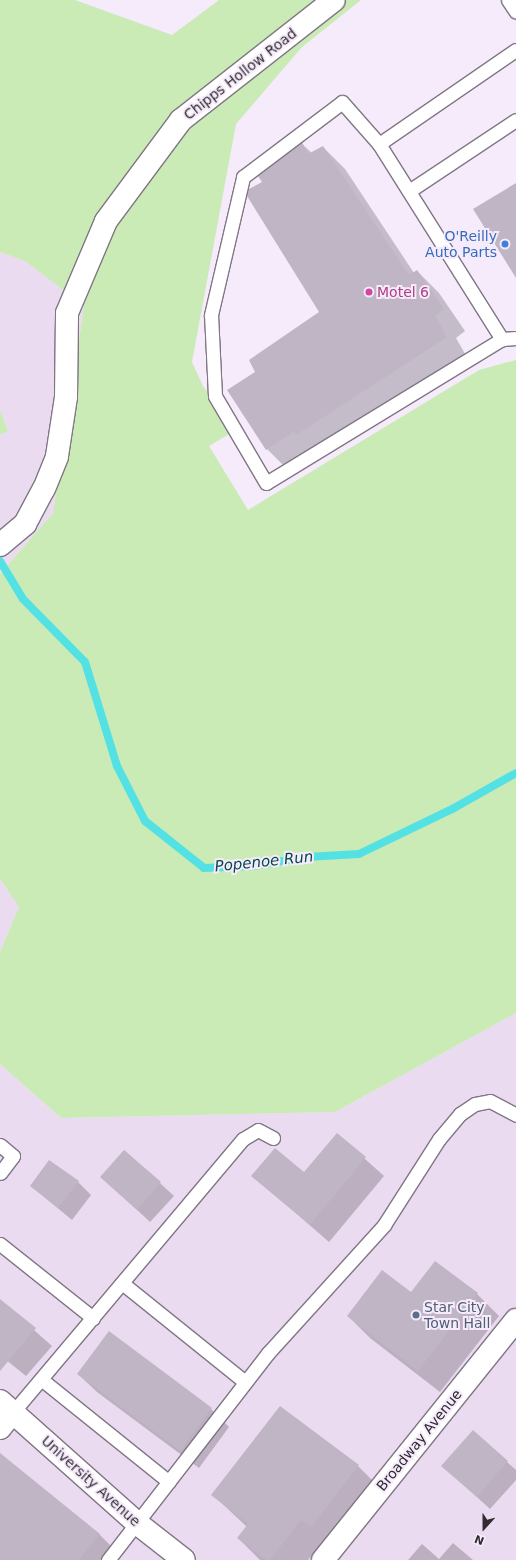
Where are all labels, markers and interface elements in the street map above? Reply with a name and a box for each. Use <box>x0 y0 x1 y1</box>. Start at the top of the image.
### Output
street label: Chipps Hollow Road <box>180 25 300 123</box>
place label: O'Reilly Auto Parts <box>425 228 497 260</box>
marker: O'Reilly Auto Parts <box>500 239 510 249</box>
place label: Motel 6 <box>377 284 429 300</box>
marker: Motel 6 <box>364 287 374 297</box>
water label: Popenoe Run <box>214 848 314 876</box>
place label: Star City Town Hall <box>424 1299 490 1332</box>
marker: Star City Town Hall <box>411 1310 421 1320</box>
street label: Broadway Avenue <box>373 1386 465 1494</box>
street label: University Avenue <box>38 1432 144 1530</box>
north arrow <box>464 1508 504 1548</box>
text: N <box>473 1532 486 1547</box>

